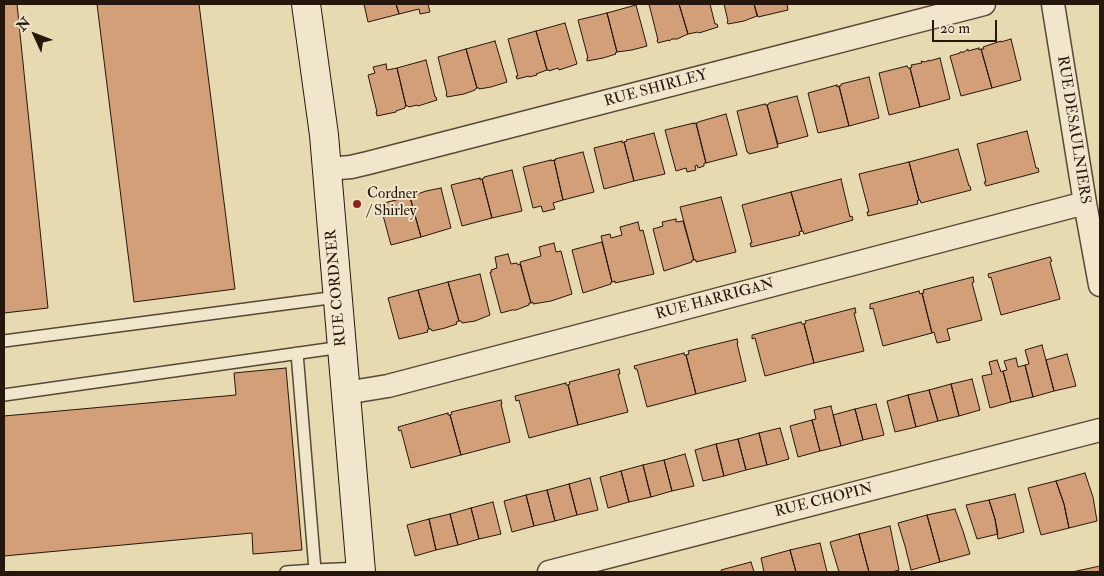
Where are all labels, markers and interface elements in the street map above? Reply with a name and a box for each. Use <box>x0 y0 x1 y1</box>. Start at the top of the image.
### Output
north arrow <box>10 10 60 60</box>
scale bar <box>934 10 999 42</box>
text: N <box>13 14 34 35</box>
text: 20 m <box>940 19 970 38</box>
street label: RUE DESAULNIERS <box>1052 55 1094 205</box>
street label: RUE SHIRLEY <box>602 67 710 111</box>
place label: Cordner / Shirley <box>367 186 418 221</box>
marker: Cordner / Shirley <box>351 198 363 210</box>
street label: RUE CORDNER <box>323 229 351 347</box>
street label: RUE HARRIGAN <box>654 276 776 324</box>
street label: RUE CHOPIN <box>773 480 875 522</box>

